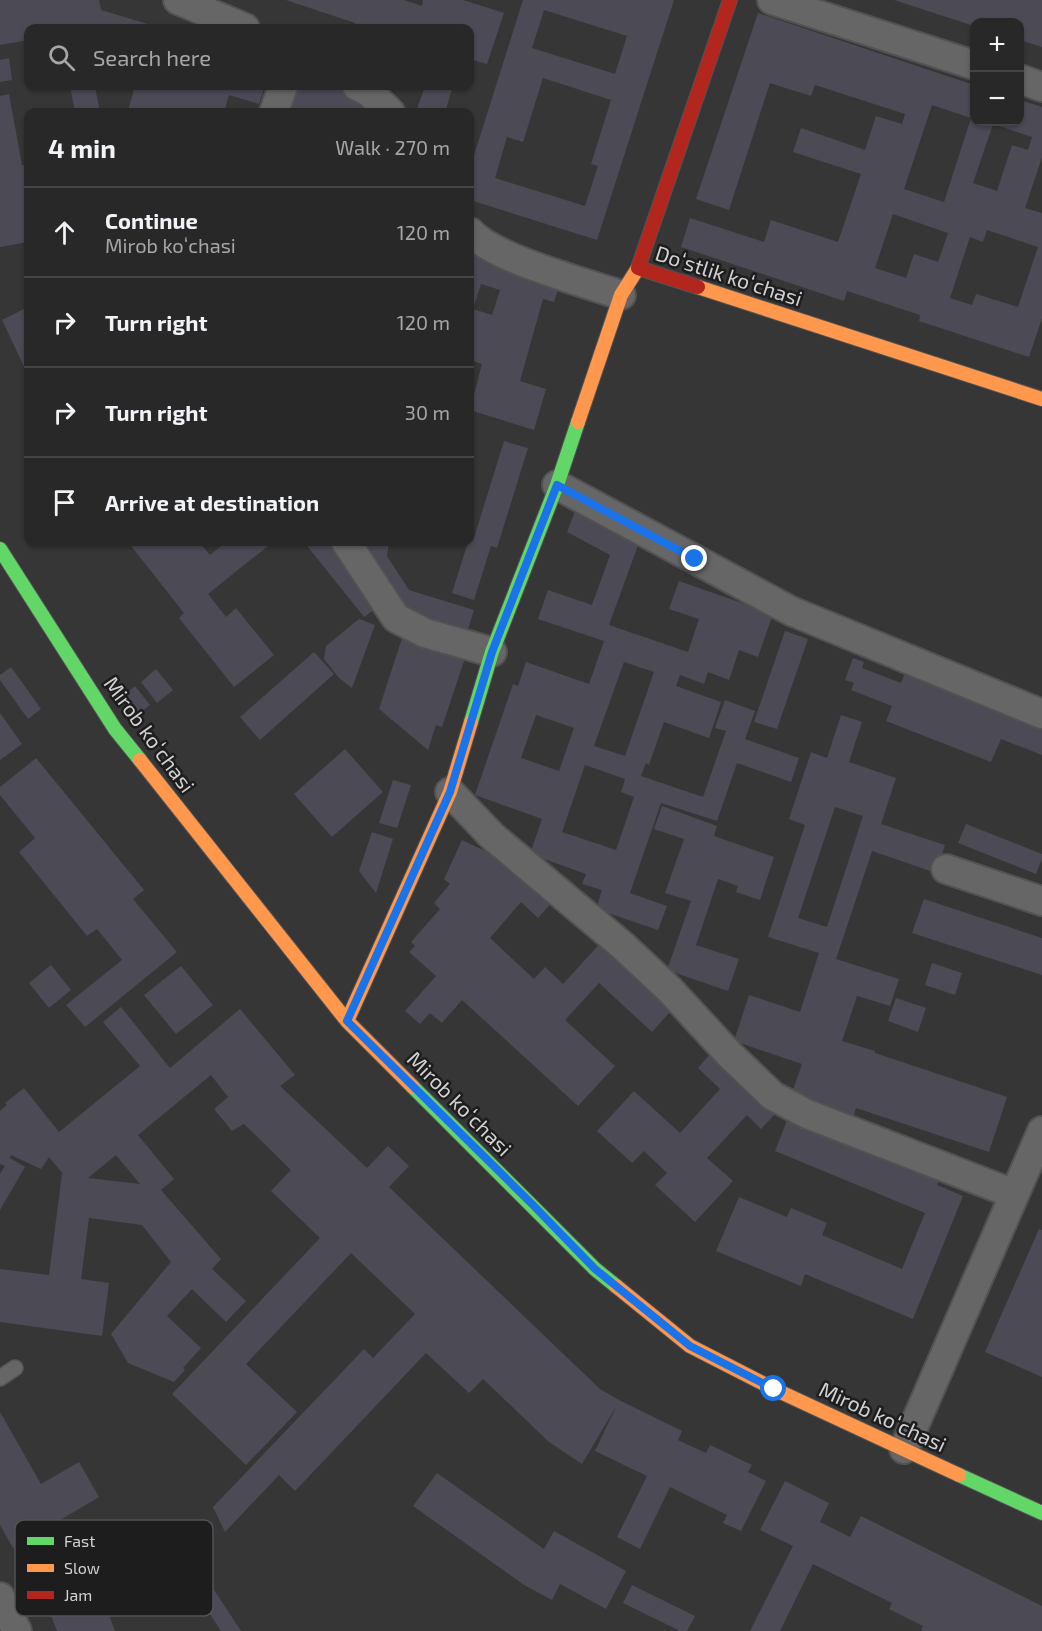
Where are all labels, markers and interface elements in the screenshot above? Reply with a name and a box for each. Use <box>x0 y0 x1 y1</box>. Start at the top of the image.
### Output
map controls <box>970 18 1024 126</box>
button: + <box>970 18 1024 72</box>
search box <box>24 24 474 90</box>
icon: search <box>45 41 78 74</box>
text: Search here <box>93 44 211 70</box>
button: − <box>970 72 1024 126</box>
text: 4 min <box>48 132 116 163</box>
text: Walk · 270 m <box>335 135 450 159</box>
text: Continue <box>105 207 198 233</box>
icon: ahead <box>48 216 81 249</box>
text: 120 m <box>397 220 450 244</box>
text: Mirob koʻchasi <box>105 233 236 257</box>
street label: Doʻstlik koʻchasi <box>652 239 806 311</box>
icon: right <box>48 306 81 339</box>
text: Turn right <box>105 309 207 335</box>
text: 120 m <box>397 310 450 334</box>
icon: right <box>48 396 81 429</box>
text: Turn right <box>105 399 207 425</box>
text: 30 m <box>405 400 450 424</box>
icon: arrive <box>48 486 81 519</box>
text: Arrive at destination <box>105 489 319 515</box>
route end <box>681 545 707 571</box>
street label: Mirob koʻchasi <box>100 671 200 797</box>
street label: Mirob koʻchasi <box>403 1046 517 1160</box>
route start <box>760 1375 786 1401</box>
street label: Mirob koʻchasi <box>815 1376 951 1456</box>
legend <box>15 1520 213 1616</box>
text: Fast <box>64 1531 95 1550</box>
text: Slow <box>64 1558 100 1577</box>
text: Jam <box>64 1585 92 1604</box>

